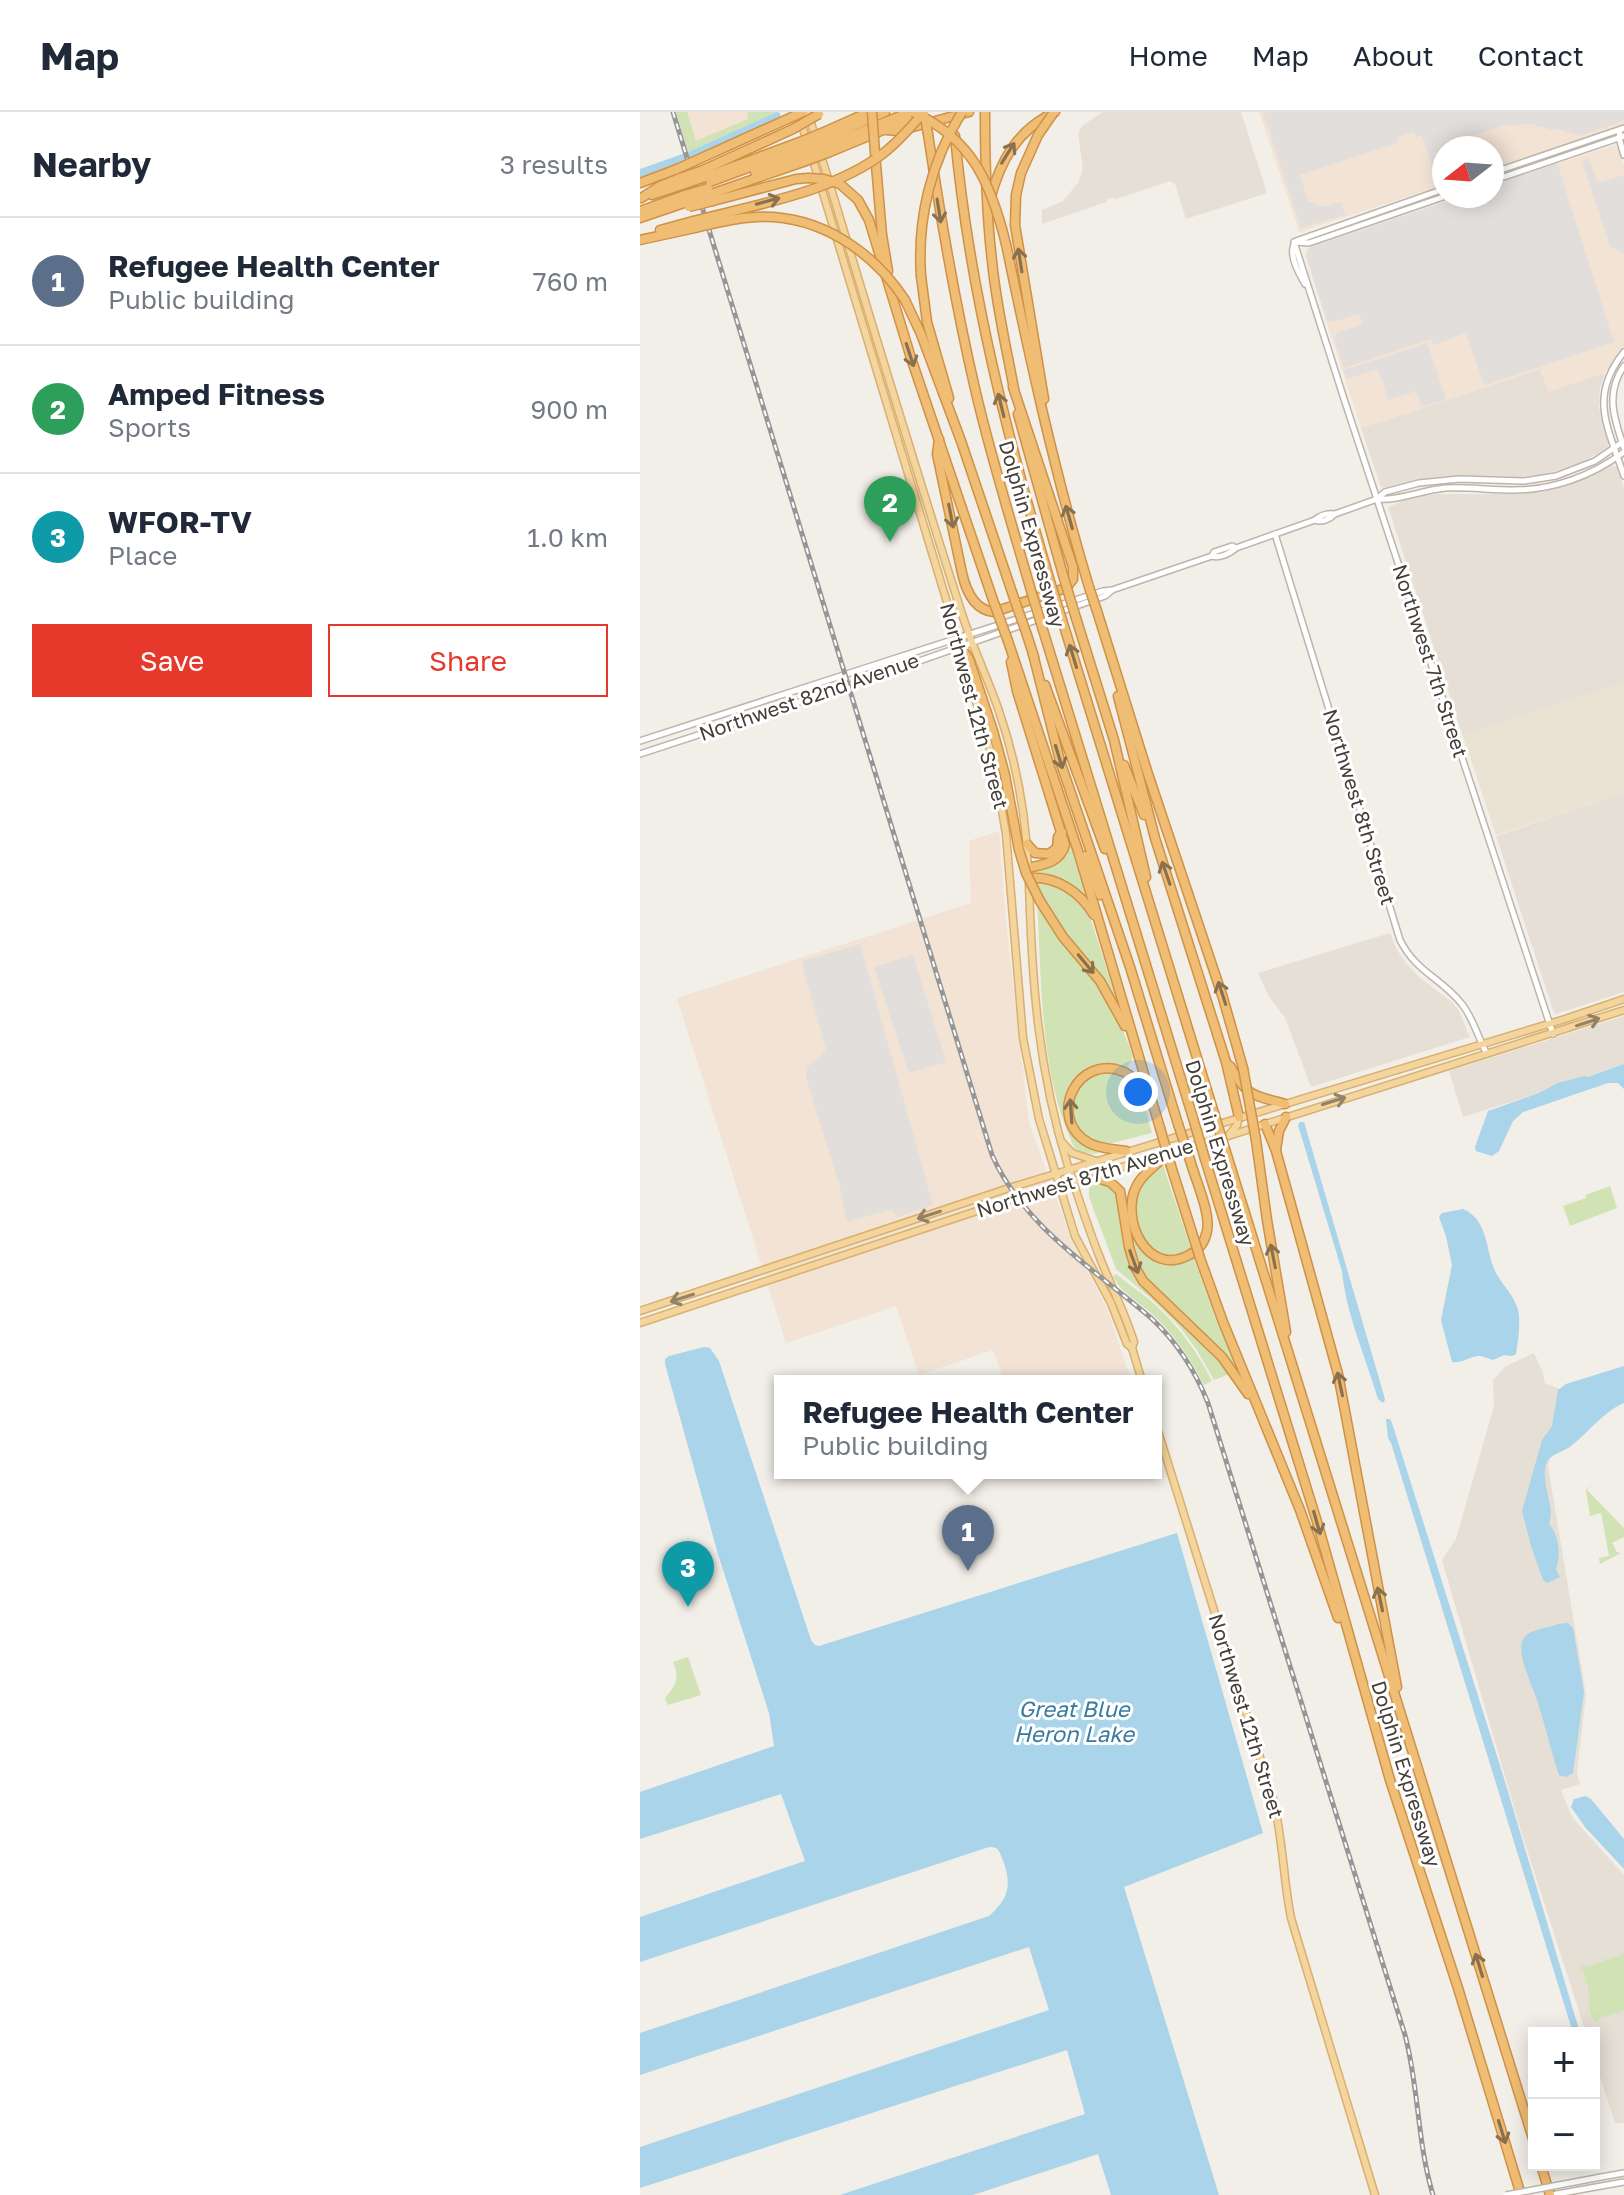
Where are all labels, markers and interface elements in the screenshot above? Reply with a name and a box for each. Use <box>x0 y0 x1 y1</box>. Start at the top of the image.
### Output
text: Map <box>40 33 119 78</box>
text: Home <box>1129 39 1208 72</box>
text: Map <box>1252 39 1309 72</box>
text: About <box>1353 39 1434 72</box>
text: Contact <box>1478 39 1584 72</box>
north arrow <box>1432 136 1504 208</box>
one-way arrow <box>1001 142 1017 165</box>
text: Nearby <box>32 144 152 184</box>
text: 3 results <box>500 149 608 180</box>
one-way arrow <box>755 193 781 208</box>
one-way arrow <box>933 198 948 223</box>
text: Refugee Health Center <box>108 248 440 284</box>
one-way arrow <box>1012 248 1027 273</box>
text: 1 <box>51 266 65 297</box>
text: 760 m <box>533 266 608 297</box>
text: Public building <box>108 284 294 315</box>
one-way arrow <box>904 342 919 367</box>
text: Amped Fitness <box>108 376 325 412</box>
one-way arrow <box>993 392 1008 418</box>
text: 2 <box>50 394 66 425</box>
text: 900 m <box>531 394 608 425</box>
text: Sports <box>108 412 191 443</box>
street label: Dolphin Expressway <box>995 437 1071 630</box>
pin: 2 <box>864 476 916 542</box>
one-way arrow <box>944 503 959 528</box>
text: WFOR-TV <box>108 504 252 540</box>
one-way arrow <box>1060 505 1075 531</box>
text: 3 <box>50 522 66 553</box>
text: 1.0 km <box>527 522 608 553</box>
text: Place <box>108 540 177 571</box>
street label: Northwest 7th Street <box>1388 561 1474 760</box>
street label: Northwest 12th Street <box>936 600 1014 811</box>
button: Save <box>32 624 312 697</box>
button: Share <box>328 624 608 697</box>
one-way arrow <box>1065 643 1080 669</box>
street label: Northwest 82nd Avenue <box>696 647 922 745</box>
street label: Northwest 8th Street <box>1319 706 1401 907</box>
one-way arrow <box>1052 743 1067 769</box>
one-way arrow <box>1158 860 1173 885</box>
one-way arrow <box>1077 953 1095 974</box>
one-way arrow <box>1213 980 1228 1005</box>
one-way arrow <box>1576 1014 1601 1029</box>
street label: Dolphin Expressway <box>1181 1057 1261 1249</box>
your location <box>1118 1072 1158 1112</box>
one-way arrow <box>1321 1093 1347 1108</box>
one-way arrow <box>1063 1098 1078 1124</box>
street label: Northwest 87th Avenue <box>973 1133 1196 1221</box>
one-way arrow <box>916 1209 941 1224</box>
one-way arrow <box>1264 1244 1279 1270</box>
one-way arrow <box>1128 1249 1142 1273</box>
one-way arrow <box>670 1291 695 1306</box>
one-way arrow <box>1332 1372 1347 1398</box>
popup <box>774 1375 1162 1479</box>
text: Refugee Health Center <box>802 1394 1134 1430</box>
text: Public building <box>802 1430 989 1461</box>
pin: 1 <box>942 1505 994 1571</box>
one-way arrow <box>1310 1509 1325 1535</box>
pin: 3 <box>662 1541 714 1607</box>
one-way arrow <box>1372 1587 1387 1613</box>
street label: Northwest 12th Street <box>1204 1611 1289 1821</box>
street label: Dolphin Expressway <box>1367 1678 1447 1870</box>
water label: Great Blue Heron Lake <box>1014 1695 1136 1747</box>
one-way arrow <box>1471 1952 1486 1978</box>
map controls <box>1528 2027 1600 2171</box>
button: + <box>1528 2027 1600 2099</box>
button: − <box>1528 2099 1600 2171</box>
one-way arrow <box>1495 2118 1510 2144</box>

